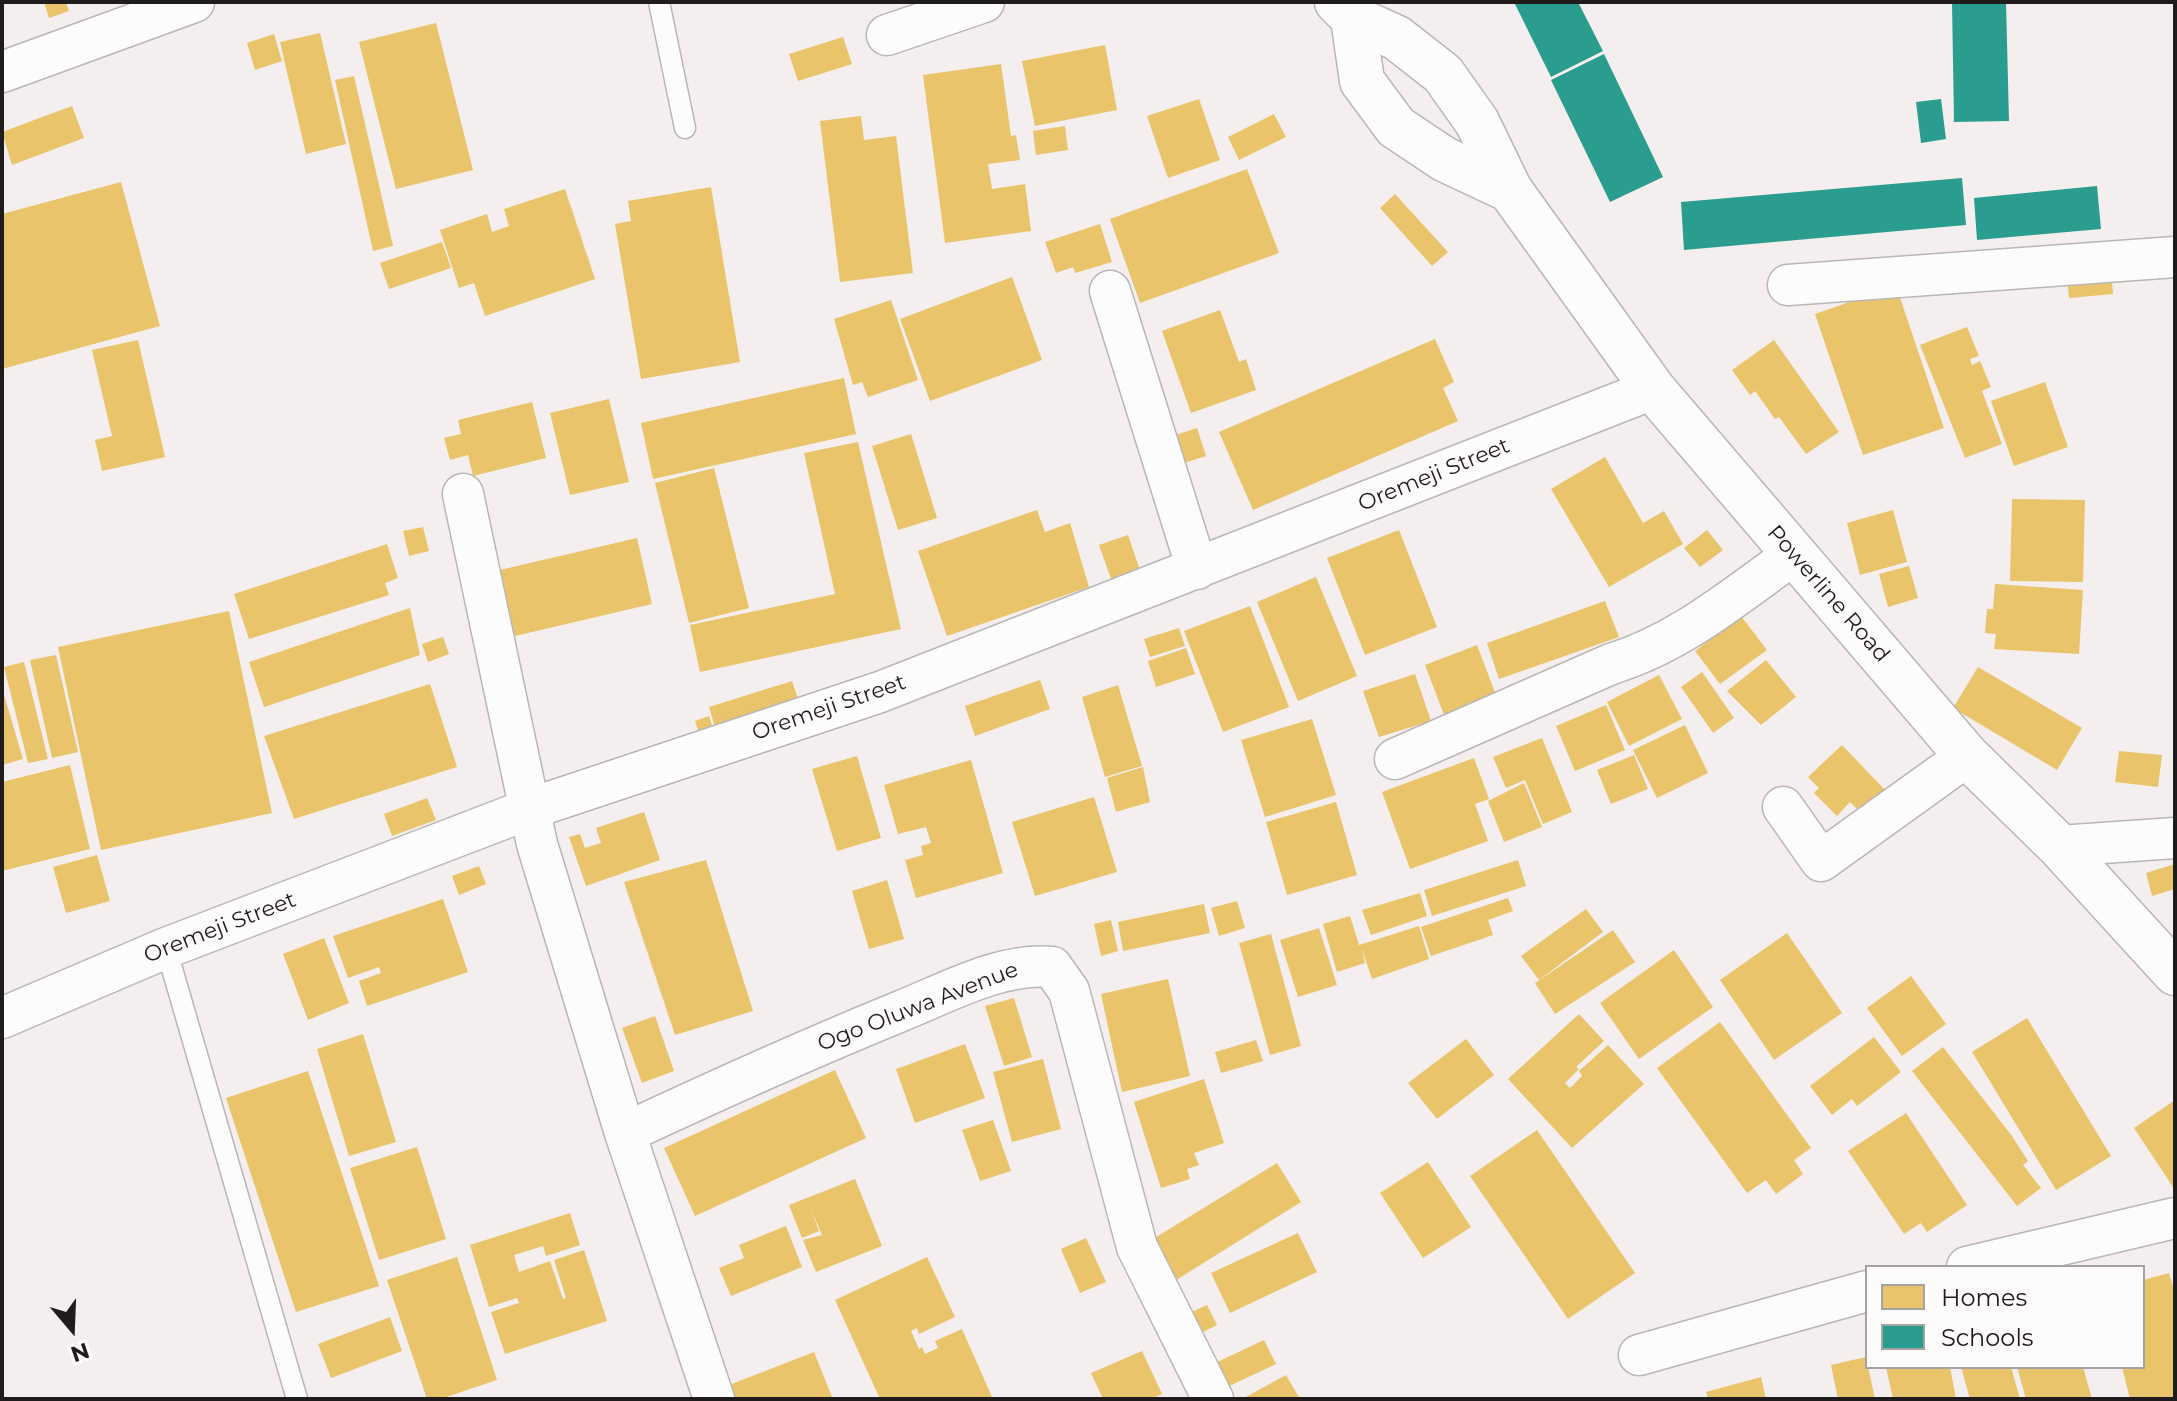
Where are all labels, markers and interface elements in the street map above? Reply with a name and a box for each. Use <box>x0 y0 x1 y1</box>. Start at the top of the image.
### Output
street label: Oremeji Street <box>1354 433 1514 517</box>
street label: Powerline Road <box>1761 520 1895 668</box>
street label: Oremeji Street <box>749 669 909 747</box>
street label: Oremeji Street <box>140 887 300 969</box>
street label: Ogo Oluwa Avenue <box>814 957 1022 1057</box>
legend <box>1865 1265 2145 1369</box>
text: Homes <box>1941 1283 2027 1312</box>
north arrow <box>32 1289 112 1369</box>
text: Schools <box>1941 1323 2034 1352</box>
text: N <box>67 1337 93 1368</box>

